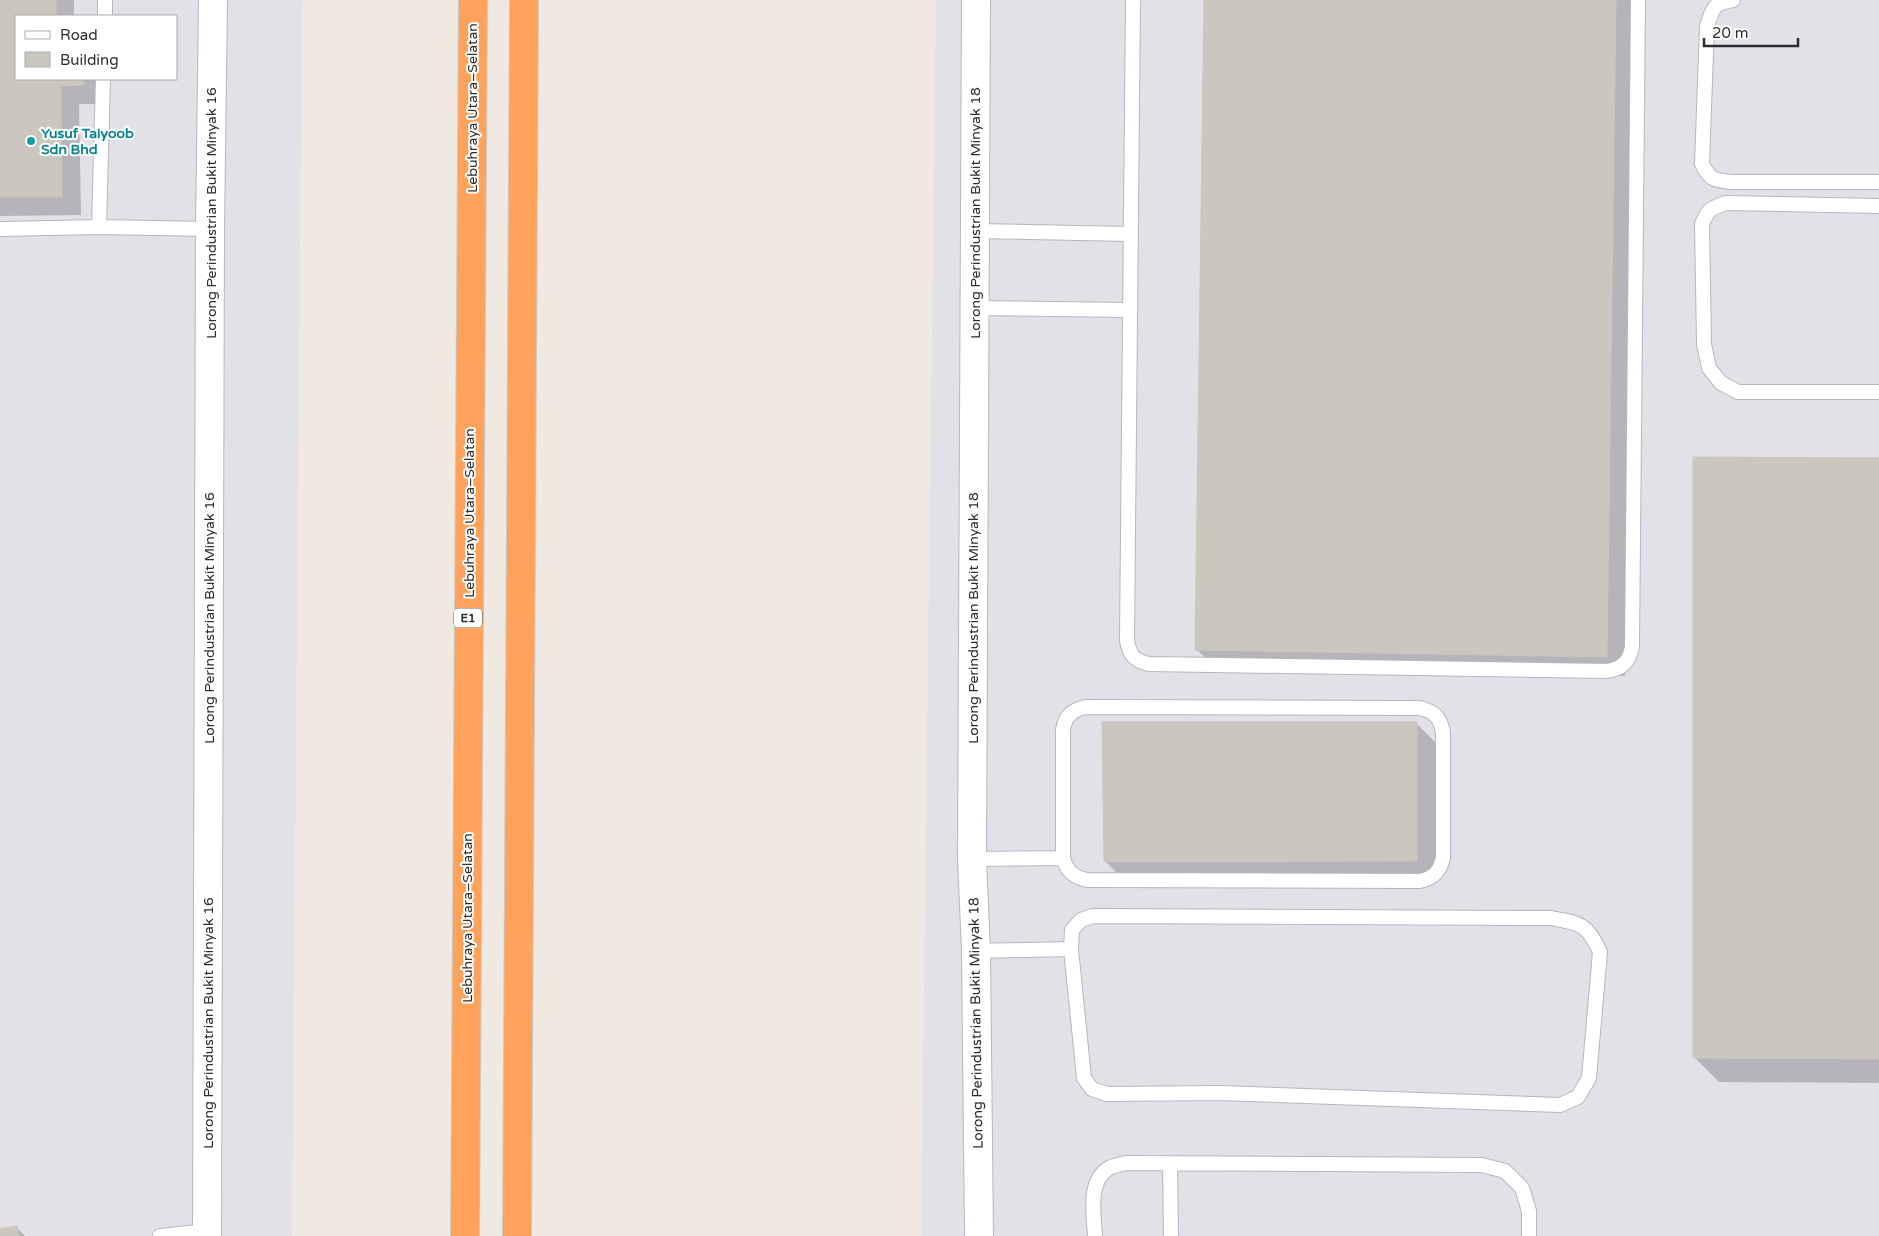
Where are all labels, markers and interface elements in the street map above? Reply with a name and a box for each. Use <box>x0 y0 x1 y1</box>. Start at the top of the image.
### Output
legend <box>15 15 178 80</box>
scale bar <box>1704 15 1798 47</box>
street label: Lebuhraya Utara–Selatan <box>464 23 481 193</box>
text: 20 m <box>1712 24 1749 42</box>
text: Road <box>60 26 98 44</box>
text: Building <box>60 51 119 69</box>
street label: Lorong Perindustrian Bukit Minyak 16 <box>203 87 220 339</box>
street label: Lorong Perindustrian Bukit Minyak 18 <box>967 87 984 339</box>
place label: Yusuf Taiyoob Sdn Bhd <box>41 125 134 158</box>
marker: Yusuf Taiyoob Sdn Bhd <box>25 135 37 147</box>
street label: Lebuhraya Utara–Selatan <box>461 428 478 598</box>
street label: Lorong Perindustrian Bukit Minyak 16 <box>201 492 218 744</box>
street label: Lorong Perindustrian Bukit Minyak 18 <box>965 492 982 744</box>
road number: E1 <box>454 608 482 628</box>
street label: Lebuhraya Utara–Selatan <box>459 833 476 1003</box>
street label: Lorong Perindustrian Bukit Minyak 16 <box>200 897 217 1149</box>
street label: Lorong Perindustrian Bukit Minyak 18 <box>965 897 987 1149</box>

